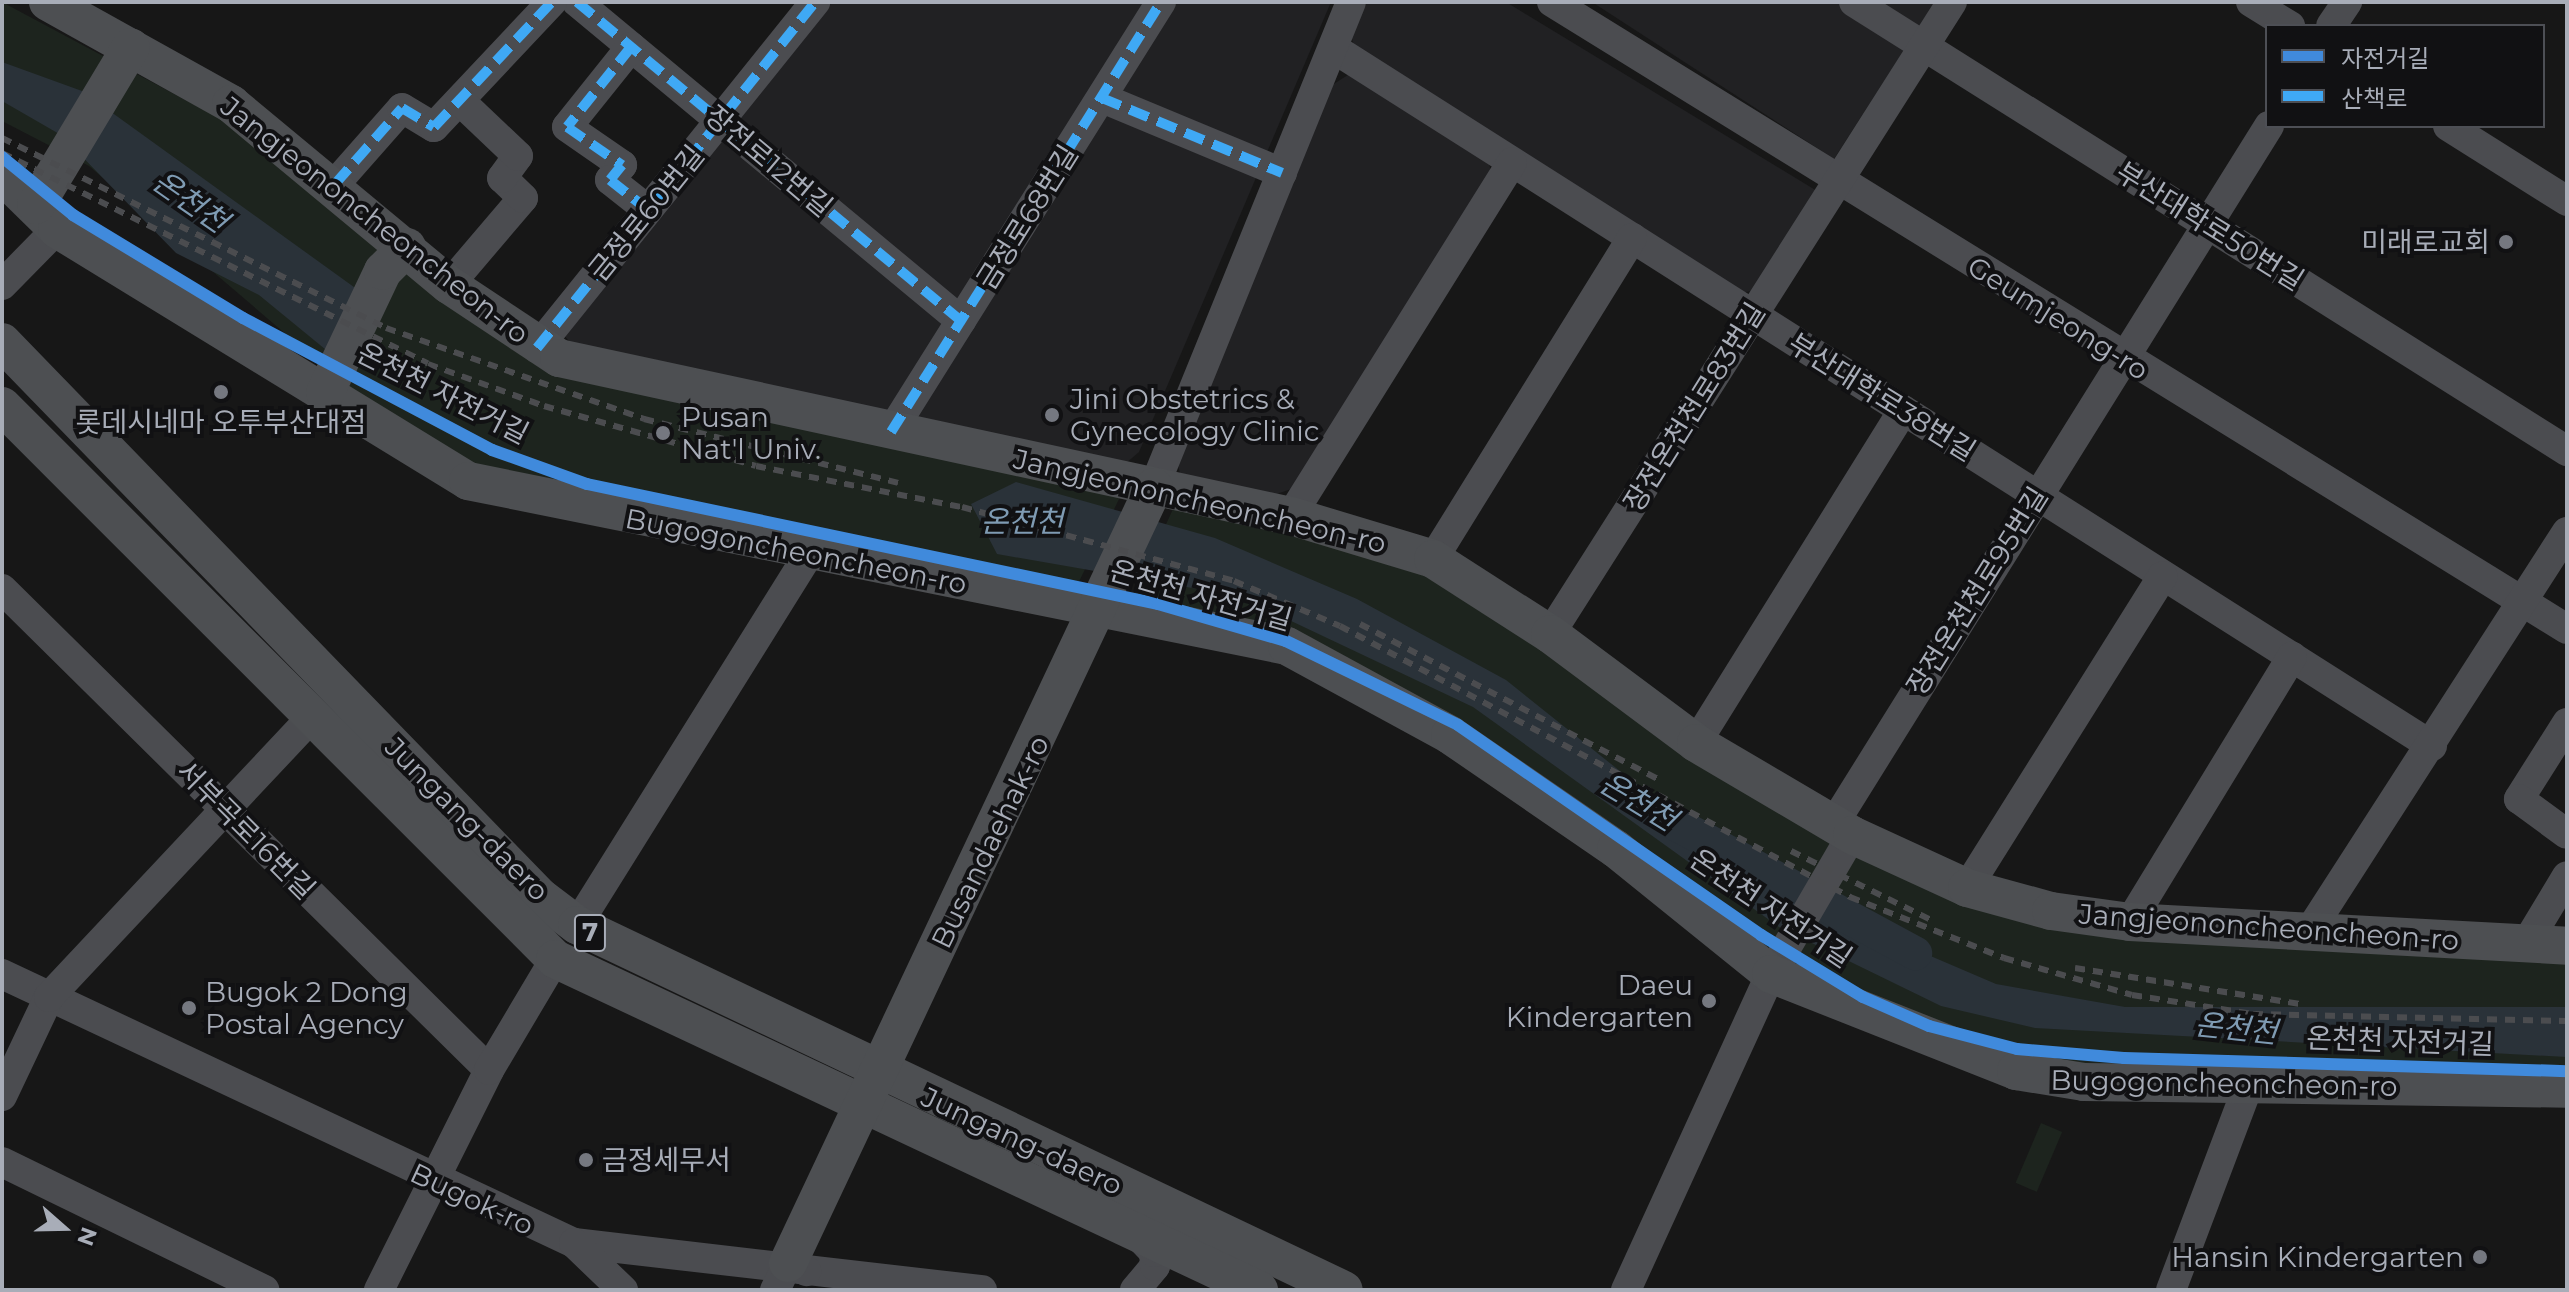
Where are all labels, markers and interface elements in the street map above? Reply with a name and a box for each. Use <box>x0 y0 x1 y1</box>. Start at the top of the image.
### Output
legend <box>2265 24 2545 128</box>
text: 자전거길 <box>2341 44 2429 73</box>
text: 산책로 <box>2341 84 2407 113</box>
street label: Jangjeononcheoncheon-ro <box>215 89 535 351</box>
street label: 장전로12번길 <box>699 98 839 224</box>
street label: 금정로60번길 <box>581 139 711 287</box>
street label: 금정로68번길 <box>969 139 1085 295</box>
street label: 부산대학로50번길 <box>2110 155 2310 297</box>
water label: 온천천 <box>146 164 234 240</box>
place label: 미래로교회 <box>2361 225 2490 259</box>
marker: 미래로교회 <box>2497 233 2515 251</box>
street label: Geumjeong-ro <box>1962 249 2154 387</box>
street label: 장전온천천로83번길 <box>1616 296 1772 518</box>
street label: 부산대학로38번길 <box>1782 326 1982 468</box>
street label: 온천천 자전거길 <box>352 335 534 451</box>
place label: Jini Obstetrics & Gynecology Clinic <box>1070 382 1320 448</box>
marker: 롯데시네마 오투부산대점 <box>212 383 230 401</box>
place label: Pusan Nat'l Univ. <box>681 400 821 466</box>
marker: Jini Obstetrics & Gynecology Clinic <box>1041 404 1063 426</box>
place label: 롯데시네마 오투부산대점 <box>76 405 366 439</box>
marker: Pusan Nat'l Univ. <box>652 422 674 444</box>
street label: Jangjeononcheoncheon-ro <box>1011 442 1389 560</box>
street label: 장전온천천로95번길 <box>1899 481 2055 701</box>
street label: Bugogoncheoncheon-ro <box>622 501 970 601</box>
water label: 온천천 <box>981 504 1063 540</box>
street label: 온천천 자전거길 <box>1106 553 1296 637</box>
street label: Jungang-daero <box>378 730 556 908</box>
street label: Busandaehak-ro <box>924 730 1056 954</box>
street label: 서부곡로16번길 <box>170 754 322 906</box>
water label: 온천천 <box>1593 765 1683 839</box>
street label: 온천천 자전거길 <box>1684 842 1858 974</box>
street label: Jangjeononcheoncheon-ro <box>2078 897 2460 957</box>
road number: 7 <box>572 911 608 955</box>
place label: Daeu Kindergarten <box>1506 968 1693 1034</box>
place label: Bugok 2 Dong Postal Agency <box>205 975 408 1041</box>
marker: Daeu Kindergarten <box>1700 992 1718 1010</box>
marker: Bugok 2 Dong Postal Agency <box>180 999 198 1017</box>
water label: 온천천 <box>2193 1007 2279 1051</box>
street label: 온천천 자전거길 <box>2306 1021 2494 1061</box>
street label: Bugogoncheoncheon-ro <box>2050 1063 2398 1103</box>
street label: Jungang-daero <box>916 1080 1128 1202</box>
place label: 금정세무서 <box>602 1143 731 1177</box>
marker: 금정세무서 <box>577 1151 595 1169</box>
street label: Bugok-ro <box>405 1156 539 1242</box>
north arrow <box>24 1188 104 1268</box>
text: N <box>71 1223 103 1249</box>
place label: Hansin Kindergarten <box>2171 1240 2464 1274</box>
marker: Hansin Kindergarten <box>2471 1248 2489 1266</box>

